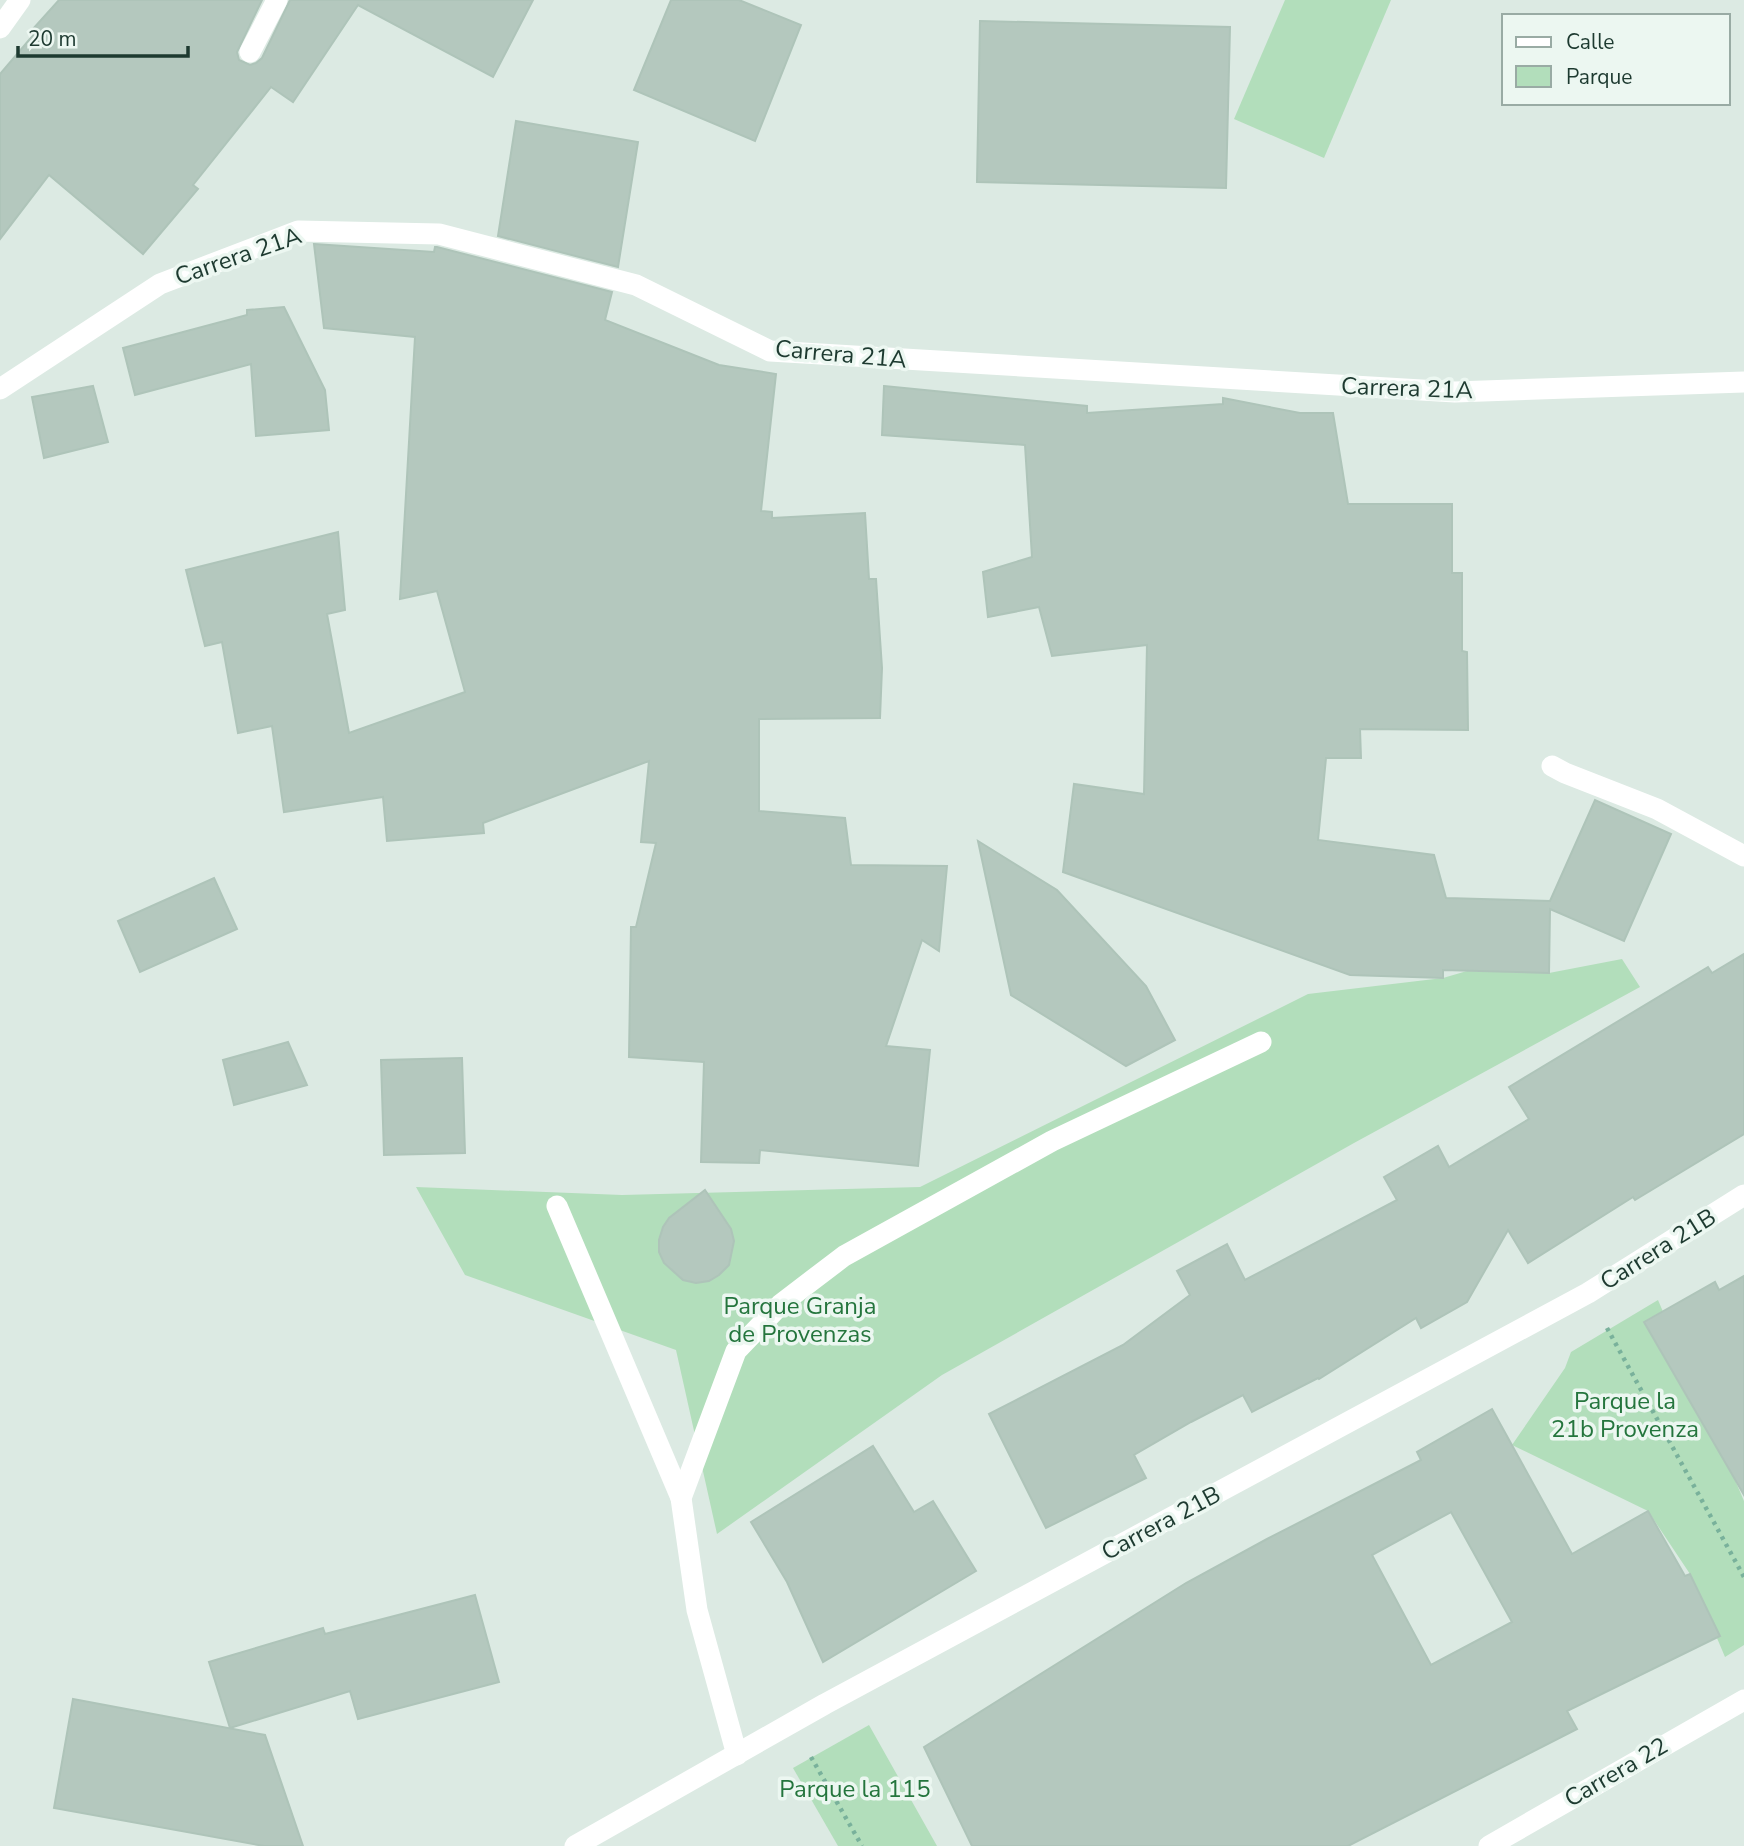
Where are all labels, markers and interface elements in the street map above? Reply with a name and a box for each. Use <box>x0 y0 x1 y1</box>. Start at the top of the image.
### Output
scale bar <box>18 14 187 58</box>
legend <box>1502 14 1730 105</box>
text: 20 m <box>28 25 77 53</box>
text: Calle <box>1566 28 1614 56</box>
text: Parque <box>1566 63 1633 91</box>
street label: Carrera 21A <box>170 219 306 293</box>
street label: Carrera 21A <box>774 332 909 376</box>
street label: Carrera 21A <box>1341 370 1474 406</box>
street label: Carrera 21B <box>1594 1201 1722 1297</box>
park label: Parque Granja de Provenzas <box>724 1290 876 1350</box>
park label: Parque la 21b Provenza <box>1551 1385 1699 1445</box>
street label: Carrera 21B <box>1096 1478 1226 1568</box>
street label: Carrera 22 <box>1558 1730 1674 1814</box>
park label: Parque la 115 <box>779 1773 931 1805</box>

